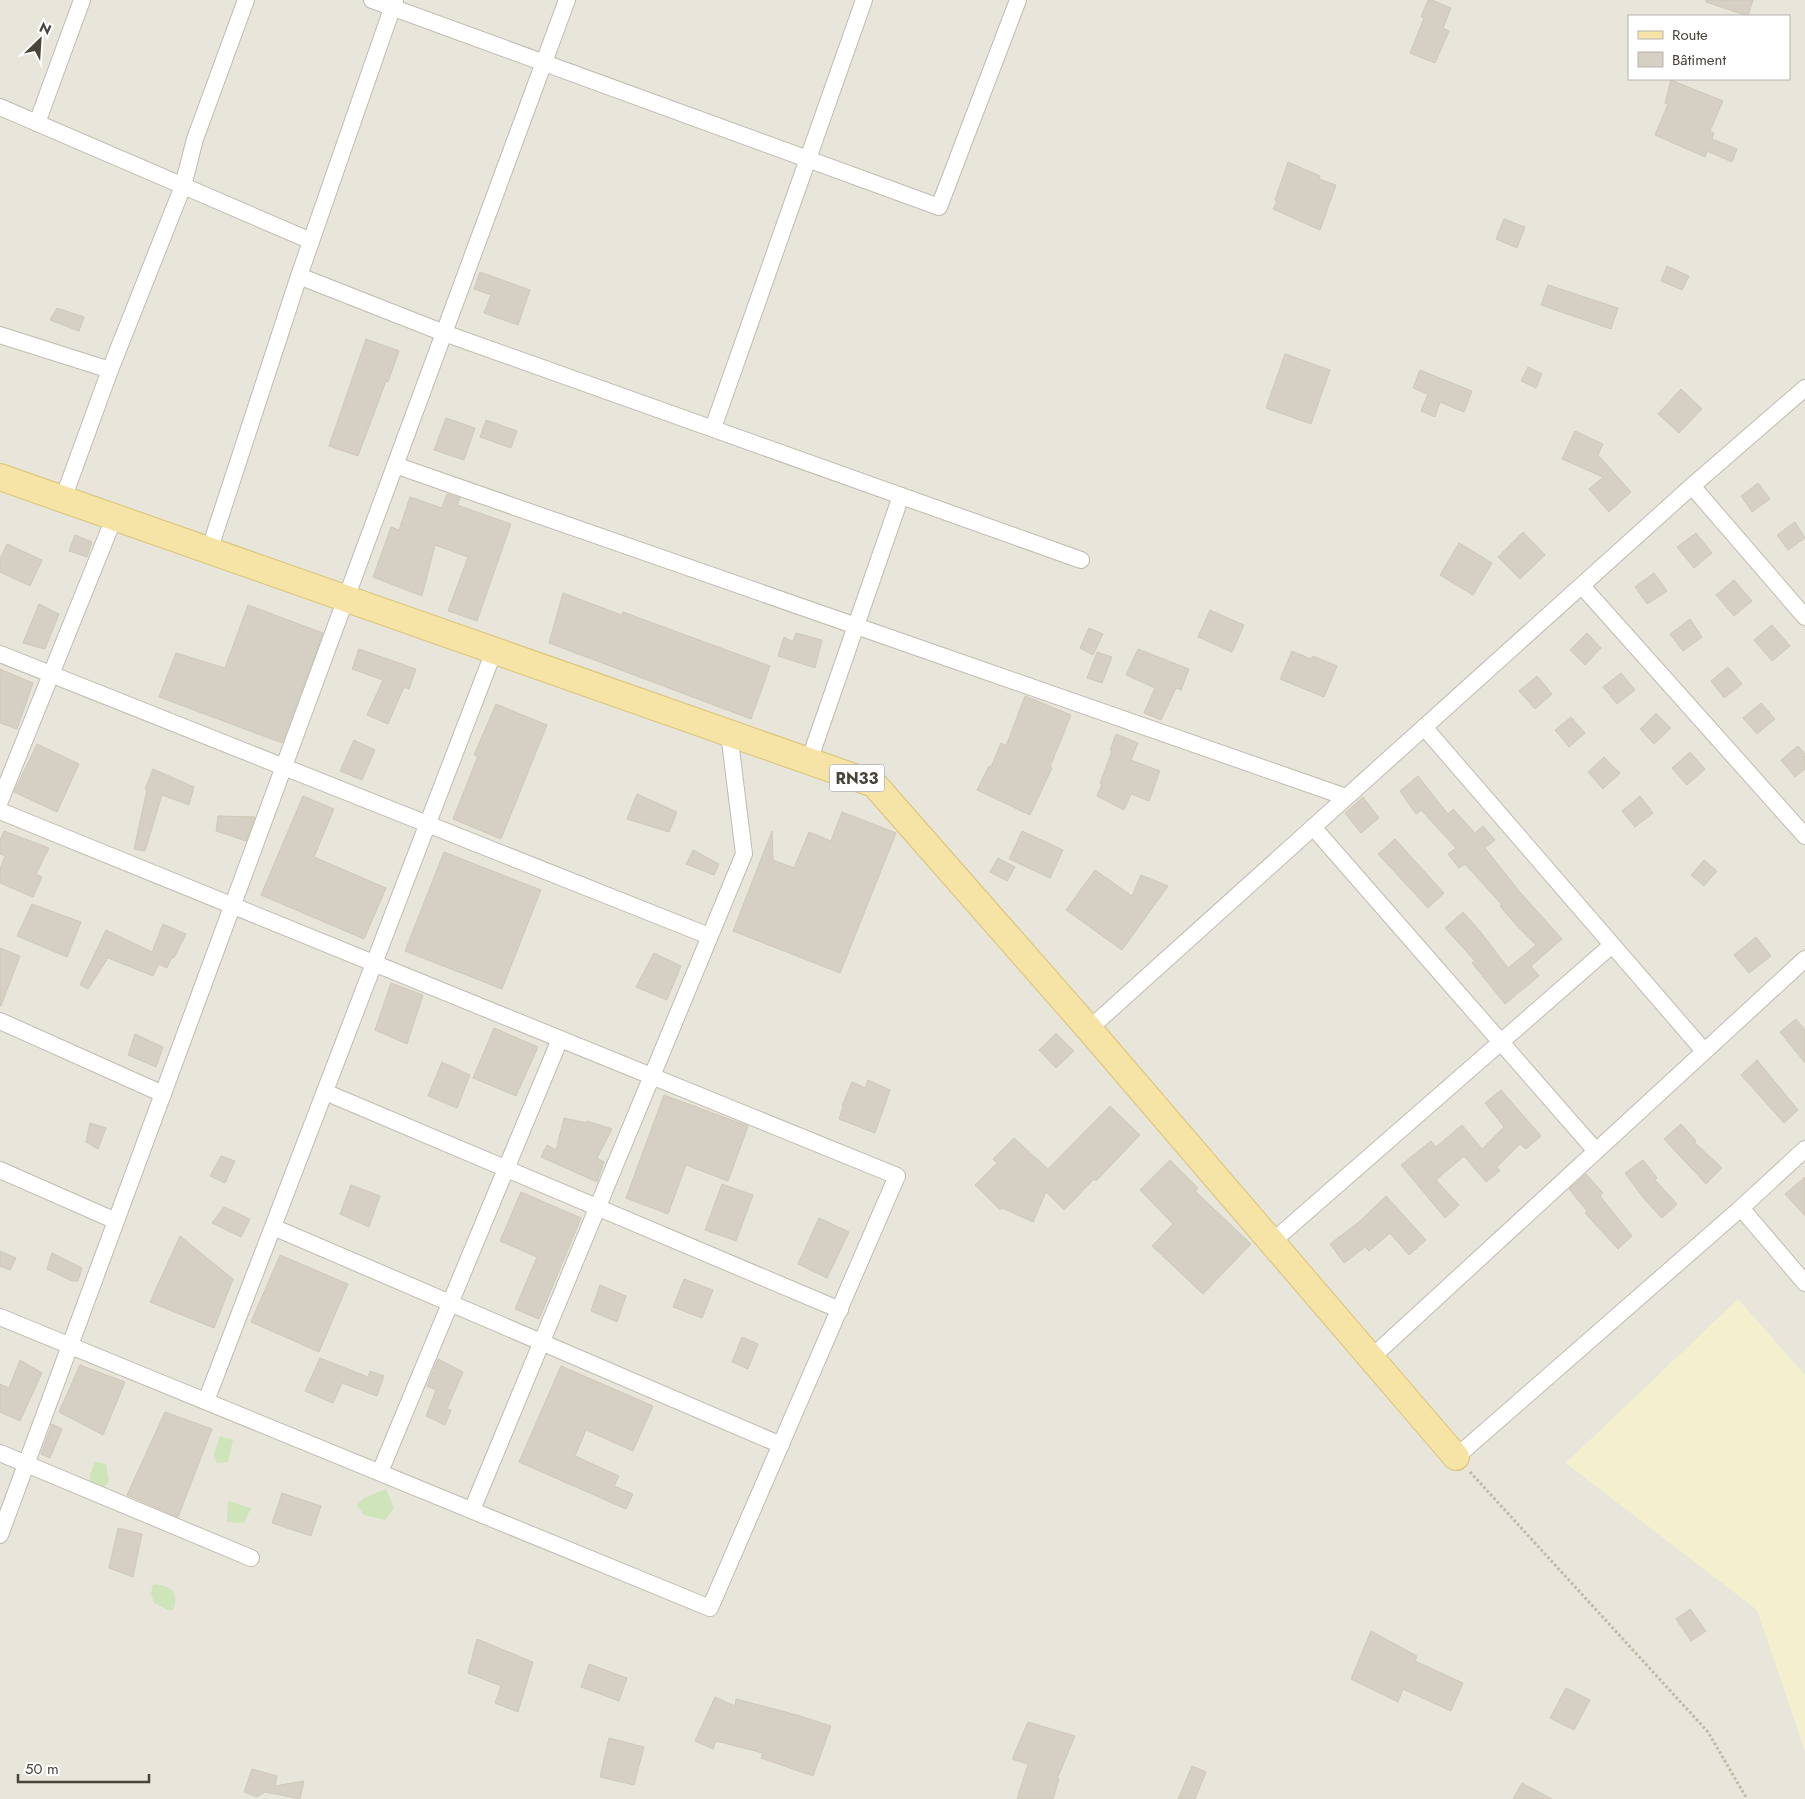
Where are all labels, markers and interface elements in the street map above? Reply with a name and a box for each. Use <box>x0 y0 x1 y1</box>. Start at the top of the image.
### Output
north arrow <box>15 15 65 65</box>
legend <box>1628 15 1790 80</box>
text: N <box>36 17 55 40</box>
text: Route <box>1672 24 1708 46</box>
text: Bâtiment <box>1672 49 1726 71</box>
road number: RN33 <box>830 764 884 791</box>
scale bar <box>18 1752 149 1784</box>
text: 50 m <box>25 1758 59 1780</box>

